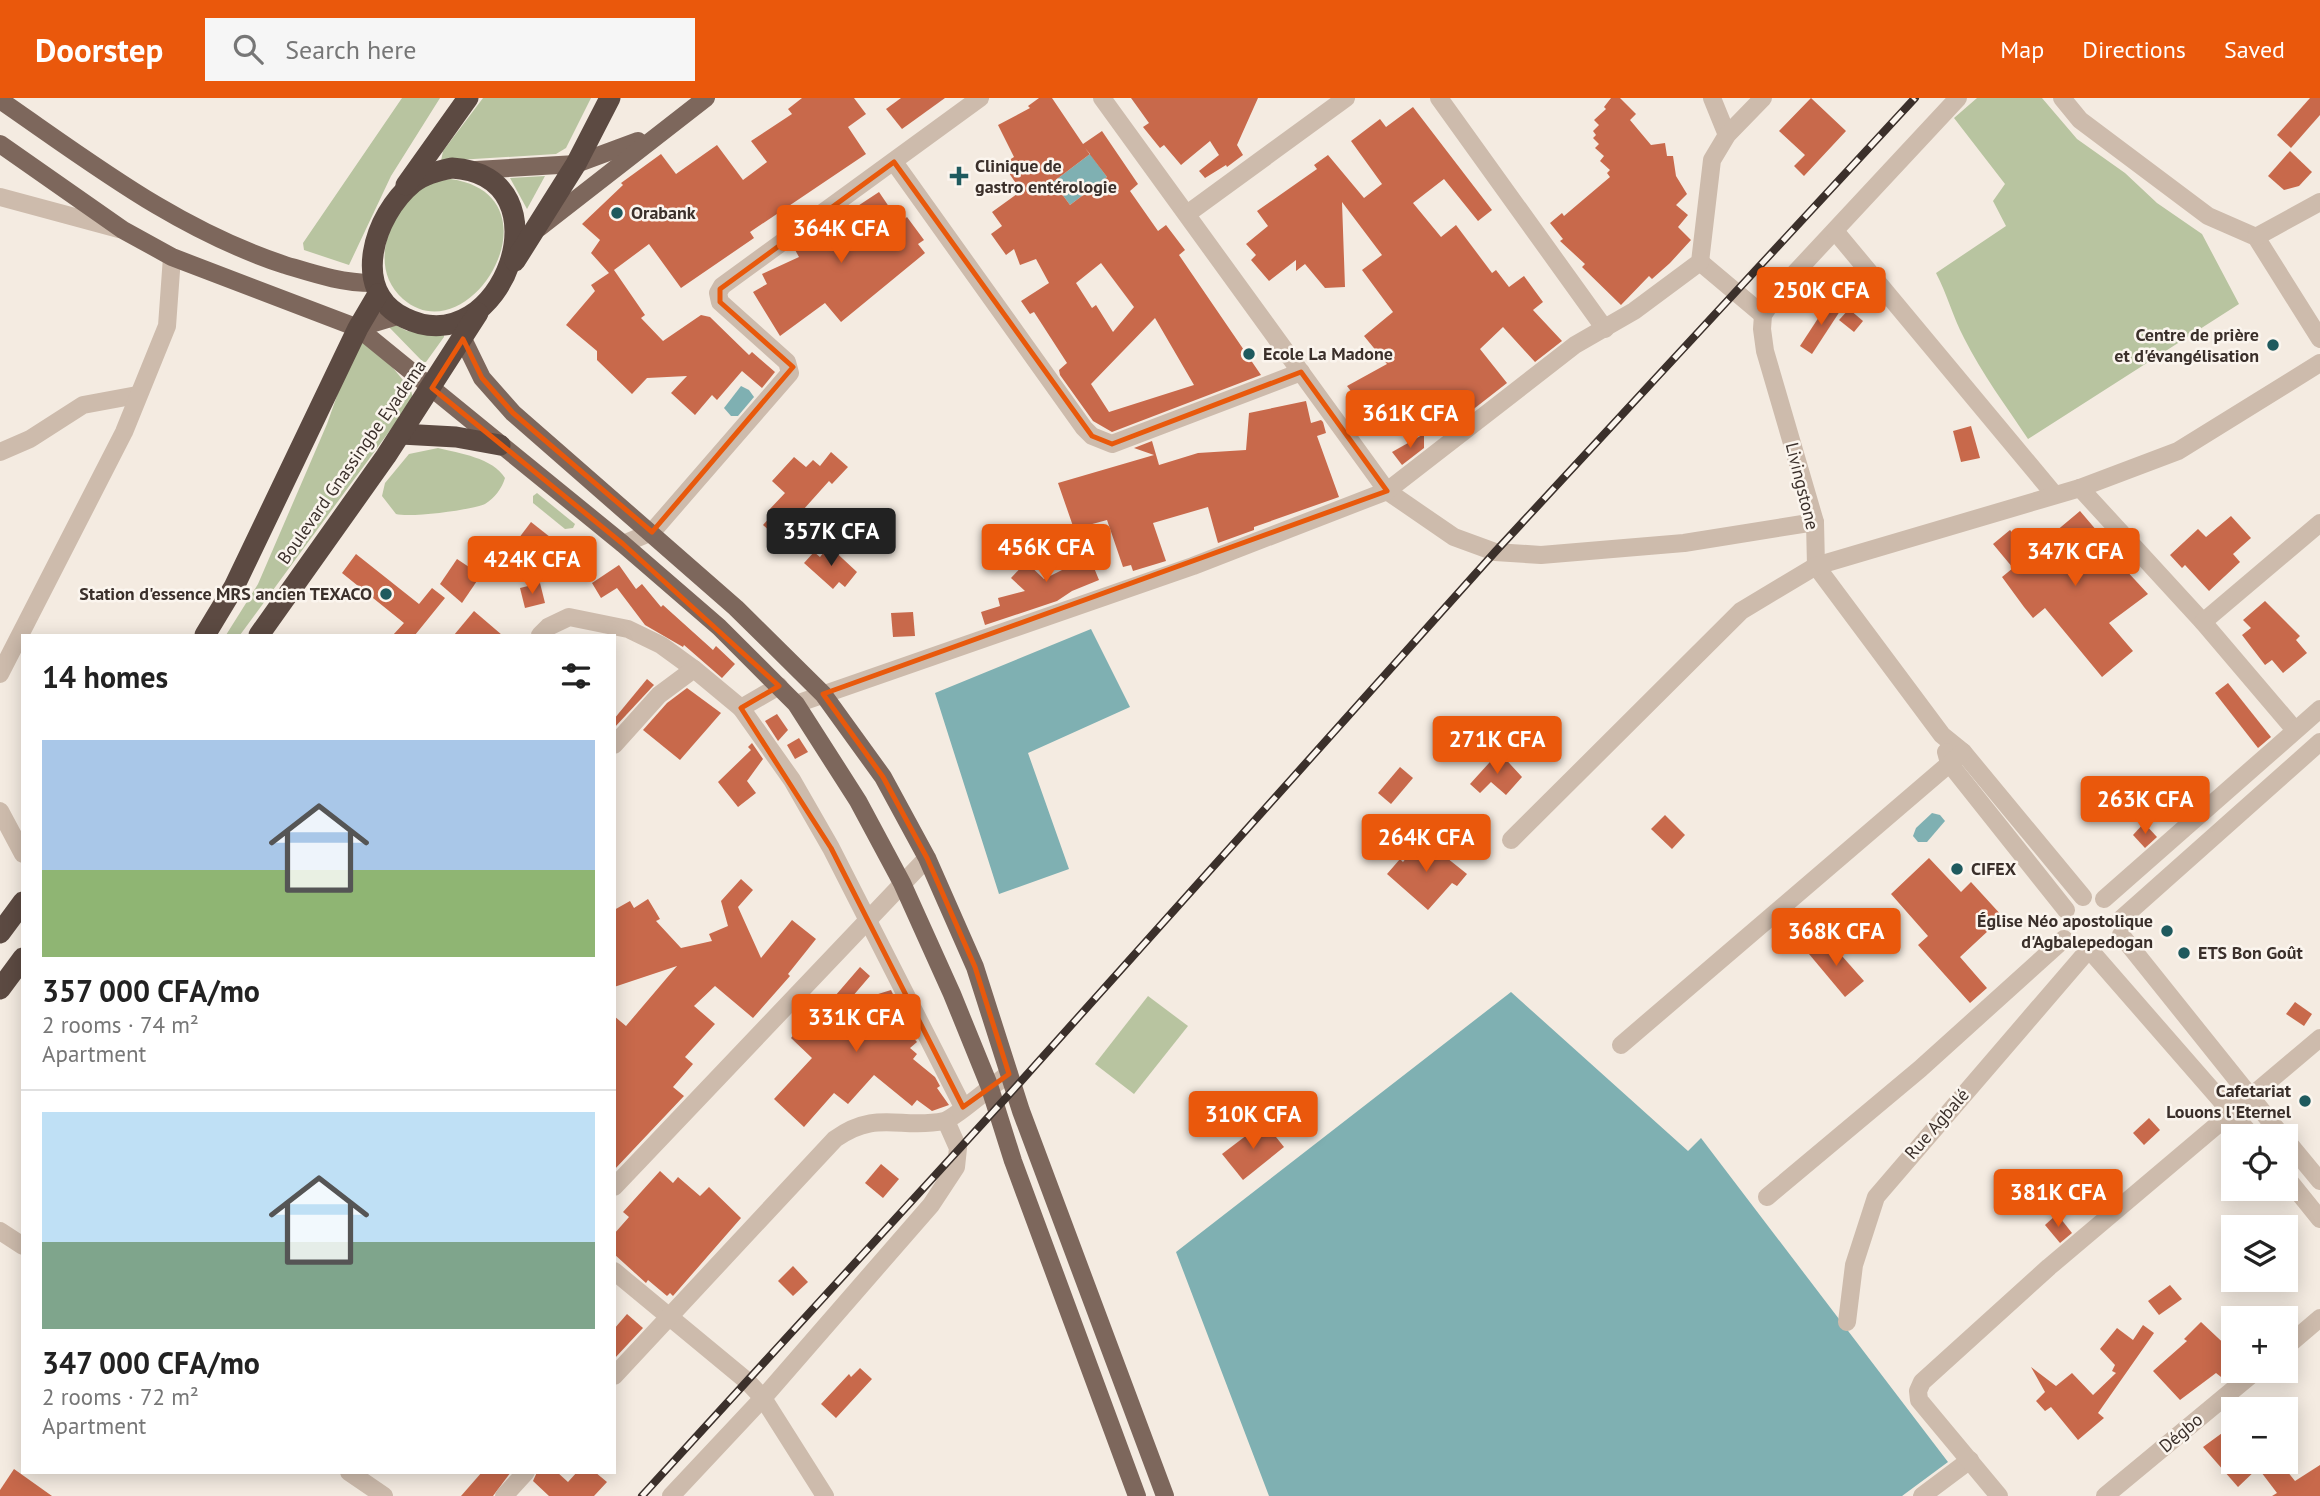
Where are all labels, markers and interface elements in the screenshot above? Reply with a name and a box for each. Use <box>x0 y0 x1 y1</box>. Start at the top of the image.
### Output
search box <box>205 18 695 81</box>
text: Doorstep <box>35 28 163 71</box>
icon: search <box>229 30 267 68</box>
text: Search here <box>285 33 416 66</box>
text: Map <box>2000 34 2044 65</box>
text: Directions <box>2082 34 2186 65</box>
text: Saved <box>2224 34 2285 65</box>
place label: Clinique de gastro entérologie <box>975 154 1117 198</box>
marker: Clinique de gastro entérologie <box>949 166 969 186</box>
place label: Orabank <box>631 201 696 224</box>
marker: Orabank <box>609 205 625 221</box>
pin: 364K CFA <box>769 206 913 265</box>
text: 364K CFA <box>793 213 889 242</box>
pin: 250K CFA <box>1749 268 1893 327</box>
text: 250K CFA <box>1773 275 1869 304</box>
place label: Centre de prière et d'évangélisation <box>2114 323 2259 367</box>
marker: Centre de prière et d'évangélisation <box>2265 337 2281 353</box>
place label: Ecole La Madone <box>1263 342 1393 365</box>
marker: Ecole La Madone <box>1241 346 1257 362</box>
street label: Boulevard Gnassingbe Eyadema <box>272 355 431 568</box>
pin: 361K CFA <box>1338 390 1482 450</box>
text: 361K CFA <box>1362 398 1458 427</box>
street label: Livingstone <box>1781 440 1824 532</box>
pin: 357K CFA <box>759 508 903 568</box>
text: 357K CFA <box>783 516 879 545</box>
pin: 456K CFA <box>974 524 1118 584</box>
pin: 347K CFA <box>2003 528 2147 588</box>
text: 456K CFA <box>998 532 1094 561</box>
pin: 424K CFA <box>460 536 604 596</box>
text: 347K CFA <box>2027 536 2123 565</box>
text: 424K CFA <box>484 544 580 573</box>
place label: Station d'essence MRS ancien TEXACO <box>79 582 372 605</box>
marker: Station d'essence MRS ancien TEXACO <box>378 586 394 602</box>
text: 14 homes <box>42 657 168 696</box>
icon: filters <box>557 657 595 695</box>
pin: 271K CFA <box>1425 716 1569 776</box>
text: 271K CFA <box>1449 724 1545 753</box>
pin: 263K CFA <box>2073 776 2217 836</box>
text: 263K CFA <box>2097 784 2193 813</box>
icon: home <box>256 785 382 911</box>
pin: 264K CFA <box>1354 814 1498 874</box>
text: 264K CFA <box>1378 822 1474 851</box>
place label: CIFEX <box>1971 857 2017 880</box>
marker: CIFEX <box>1949 861 1965 877</box>
pin: 368K CFA <box>1764 908 1908 968</box>
place label: Église Néo apostolique d'Agbalepedogan <box>1977 909 2153 953</box>
text: 368K CFA <box>1788 916 1884 945</box>
marker: Église Néo apostolique d'Agbalepedogan <box>2159 923 2175 939</box>
place label: ETS Bon Goût <box>2198 941 2303 964</box>
marker: ETS Bon Goût <box>2176 945 2192 961</box>
text: 357 000 CFA/mo <box>42 971 260 1010</box>
pin: 331K CFA <box>784 995 928 1054</box>
text: 331K CFA <box>808 1002 904 1031</box>
text: 2 rooms · 74 m² <box>42 1010 199 1039</box>
text: Apartment <box>42 1039 146 1068</box>
place label: Cafetariat Louons l'Eternel <box>2166 1079 2292 1123</box>
street label: Rue Agbalé <box>1900 1083 1974 1164</box>
pin: 310K CFA <box>1181 1091 1325 1151</box>
marker: Cafetariat Louons l'Eternel <box>2297 1093 2313 1109</box>
text: 310K CFA <box>1205 1099 1301 1128</box>
map controls <box>2221 1124 2298 1474</box>
button: locate <box>2221 1124 2298 1201</box>
icon: home <box>256 1157 382 1283</box>
pin: 381K CFA <box>1986 1170 2130 1229</box>
text: 381K CFA <box>2010 1177 2106 1206</box>
button: layers <box>2221 1215 2298 1292</box>
button: + <box>2221 1306 2298 1383</box>
text: 347 000 CFA/mo <box>42 1343 260 1382</box>
text: 2 rooms · 72 m² <box>42 1382 199 1411</box>
button: − <box>2221 1397 2298 1474</box>
street label: Dégbo <box>2154 1408 2207 1457</box>
text: Apartment <box>42 1411 146 1440</box>

